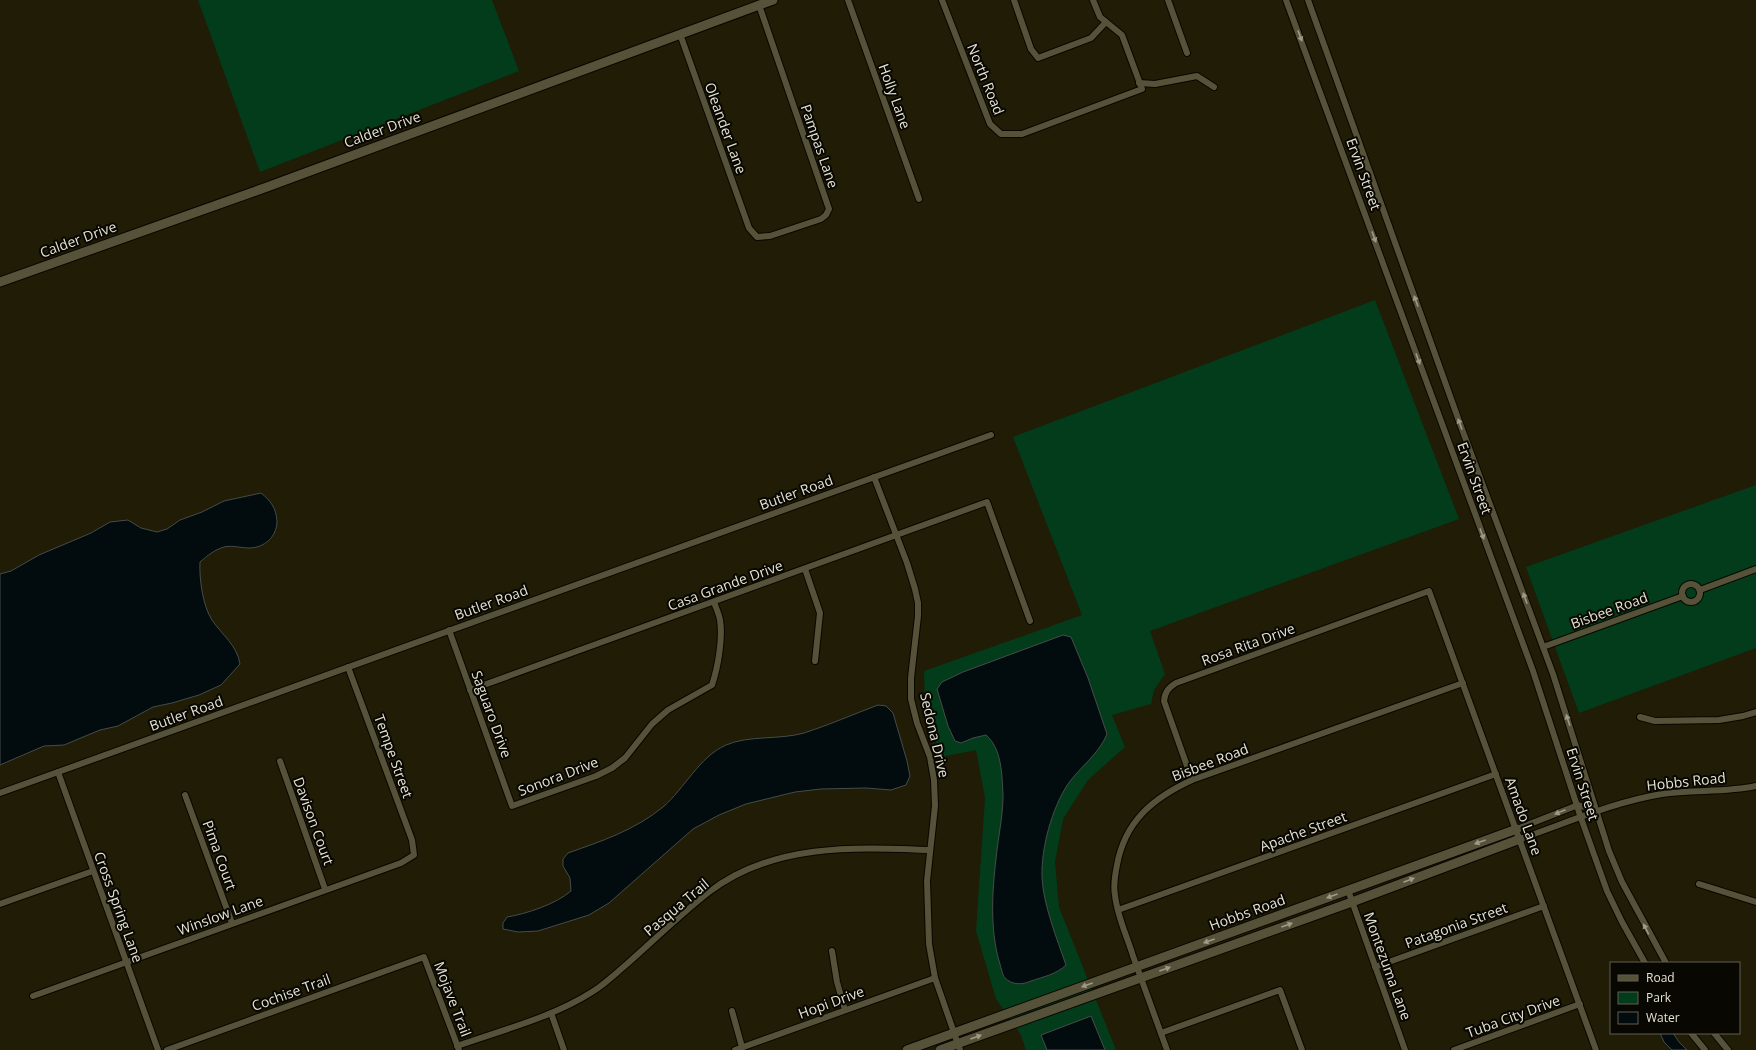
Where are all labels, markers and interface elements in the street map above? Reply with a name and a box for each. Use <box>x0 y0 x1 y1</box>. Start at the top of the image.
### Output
one-way arrow <box>1297 31 1303 43</box>
street label: North Road <box>963 41 1009 117</box>
street label: Holly Lane <box>874 61 916 131</box>
street label: Oleander Lane <box>701 80 751 176</box>
street label: Pampas Lane <box>797 102 843 191</box>
street label: Calder Drive <box>341 106 423 152</box>
street label: Ervin Street <box>1342 135 1386 213</box>
street label: Calder Drive <box>37 216 119 262</box>
one-way arrow <box>1371 232 1377 244</box>
one-way arrow <box>1413 295 1419 307</box>
one-way arrow <box>1416 354 1422 366</box>
one-way arrow <box>1456 417 1462 429</box>
street label: Ervin Street <box>1453 439 1497 517</box>
street label: Butler Road <box>757 470 835 514</box>
one-way arrow <box>1480 528 1486 540</box>
street label: Casa Grande Drive <box>665 555 785 615</box>
street label: Butler Road <box>452 580 530 624</box>
street label: Bisbee Road <box>1568 587 1650 633</box>
one-way arrow <box>1522 591 1528 603</box>
street label: Rosa Rita Drive <box>1199 618 1297 670</box>
street label: Saguaro Drive <box>467 668 517 760</box>
street label: Butler Road <box>147 691 225 735</box>
street label: Sedona Drive <box>916 691 954 780</box>
street label: Tempe Street <box>370 712 418 800</box>
one-way arrow <box>1565 714 1571 726</box>
street label: Bisbee Road <box>1169 739 1251 785</box>
street label: Ervin Street <box>1562 745 1604 823</box>
street label: Sonora Drive <box>515 752 601 800</box>
street label: Hobbs Road <box>1645 767 1727 795</box>
street label: Davison Court <box>289 774 339 868</box>
street label: Amado Lane <box>1501 774 1547 858</box>
street label: Apache Street <box>1257 806 1349 856</box>
one-way arrow <box>1554 809 1565 815</box>
street label: Pima Court <box>199 818 241 892</box>
one-way arrow <box>1474 840 1486 846</box>
street label: Cross Spring Lane <box>90 849 148 965</box>
street label: Pasqua Trail <box>639 874 713 940</box>
one-way arrow <box>1403 877 1415 883</box>
street label: Hobbs Road <box>1206 889 1288 935</box>
street label: Winslow Lane <box>175 891 266 939</box>
one-way arrow <box>1325 894 1337 900</box>
street label: Patagonia Street <box>1402 898 1510 952</box>
street label: Montezuma Lane <box>1360 909 1416 1023</box>
one-way arrow <box>1281 922 1293 928</box>
one-way arrow <box>1643 923 1650 935</box>
one-way arrow <box>1203 938 1215 944</box>
street label: Mojave Trail <box>430 959 476 1039</box>
legend <box>1610 962 1740 1034</box>
one-way arrow <box>1159 966 1171 972</box>
street label: Cochise Trail <box>249 969 333 1015</box>
text: Road <box>1646 969 1675 986</box>
street label: Hopi Drive <box>795 981 867 1023</box>
one-way arrow <box>1081 982 1093 988</box>
text: Park <box>1646 989 1672 1006</box>
street label: Tuba City Drive <box>1463 990 1563 1042</box>
text: Water <box>1646 1009 1680 1026</box>
one-way arrow <box>971 1033 983 1039</box>

